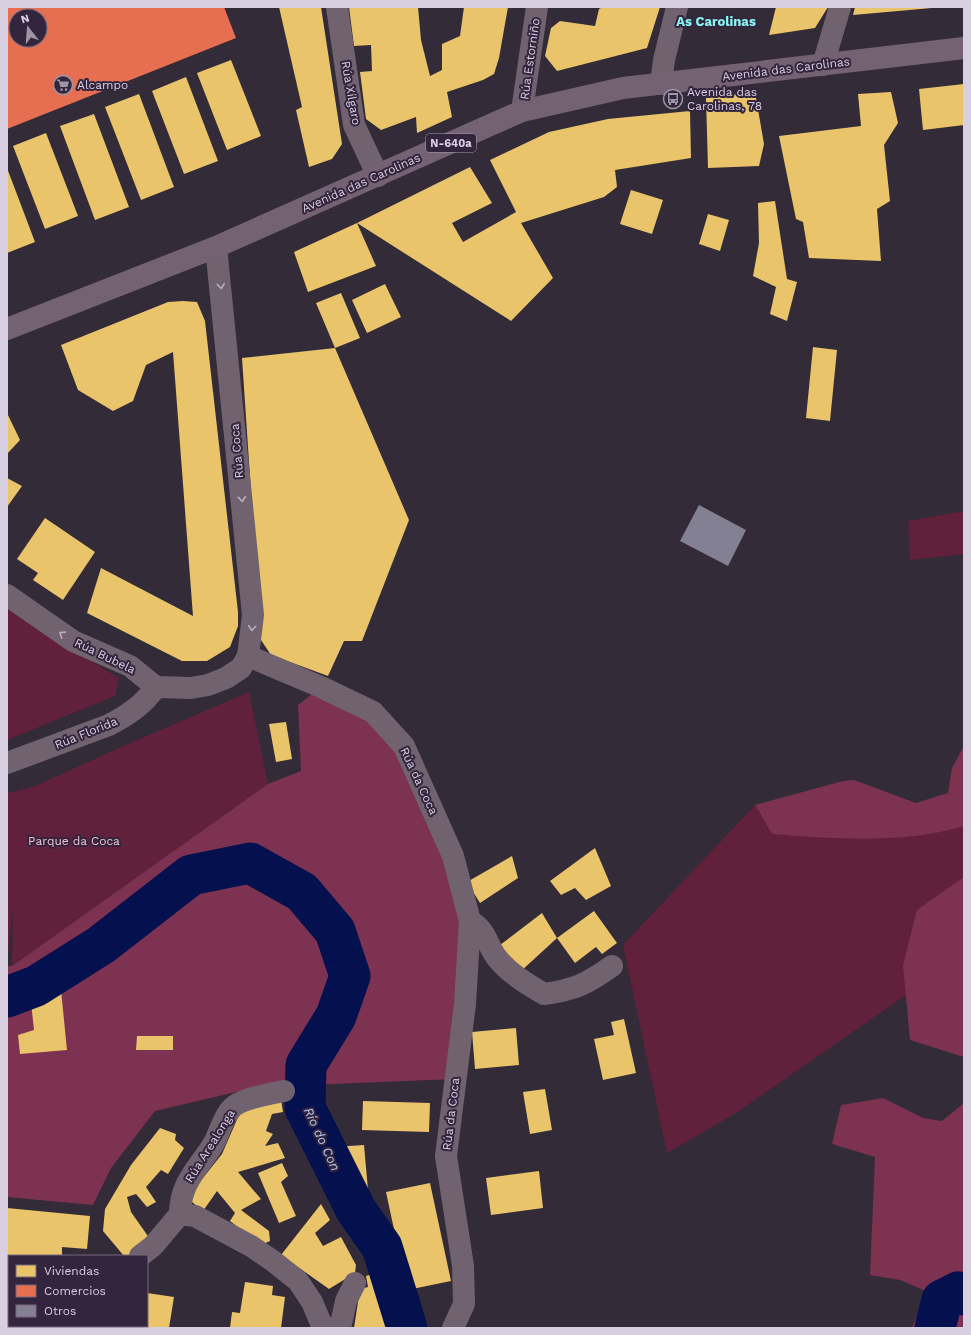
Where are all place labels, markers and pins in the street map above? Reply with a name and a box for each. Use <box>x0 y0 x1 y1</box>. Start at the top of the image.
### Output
supermarket icon: Alcampo <box>52 74 74 96</box>
place label: Alcampo <box>77 78 128 92</box>
place label: Avenida das Carolinas, 78 <box>687 85 762 113</box>
bus stop icon: Avenida das Carolinas, 78 <box>662 88 684 110</box>

